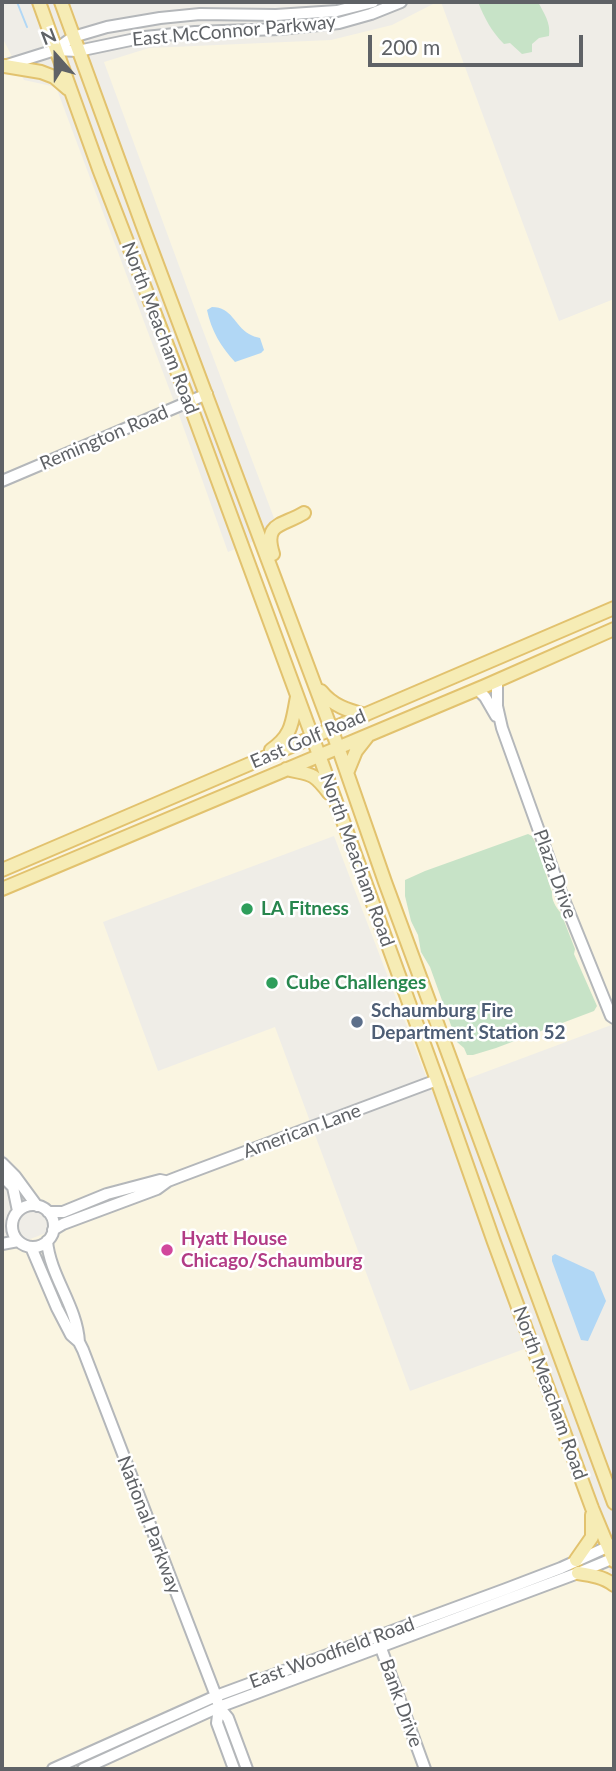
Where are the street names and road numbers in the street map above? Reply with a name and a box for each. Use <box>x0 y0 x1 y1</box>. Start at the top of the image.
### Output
street label: East McConnor Parkway <box>131 11 337 51</box>
street label: North Meacham Road <box>117 239 203 417</box>
street label: Remington Road <box>36 401 172 475</box>
street label: East Golf Road <box>247 704 369 774</box>
street label: North Meacham Road <box>315 770 399 950</box>
street label: Plaza Drive <box>528 826 582 922</box>
street label: American Lane <box>240 1099 364 1163</box>
street label: North Meacham Road <box>508 1303 592 1483</box>
street label: National Parkway <box>112 1453 186 1597</box>
street label: East Woodfield Road <box>246 1613 418 1693</box>
street label: Bank Drive <box>375 1656 427 1750</box>

